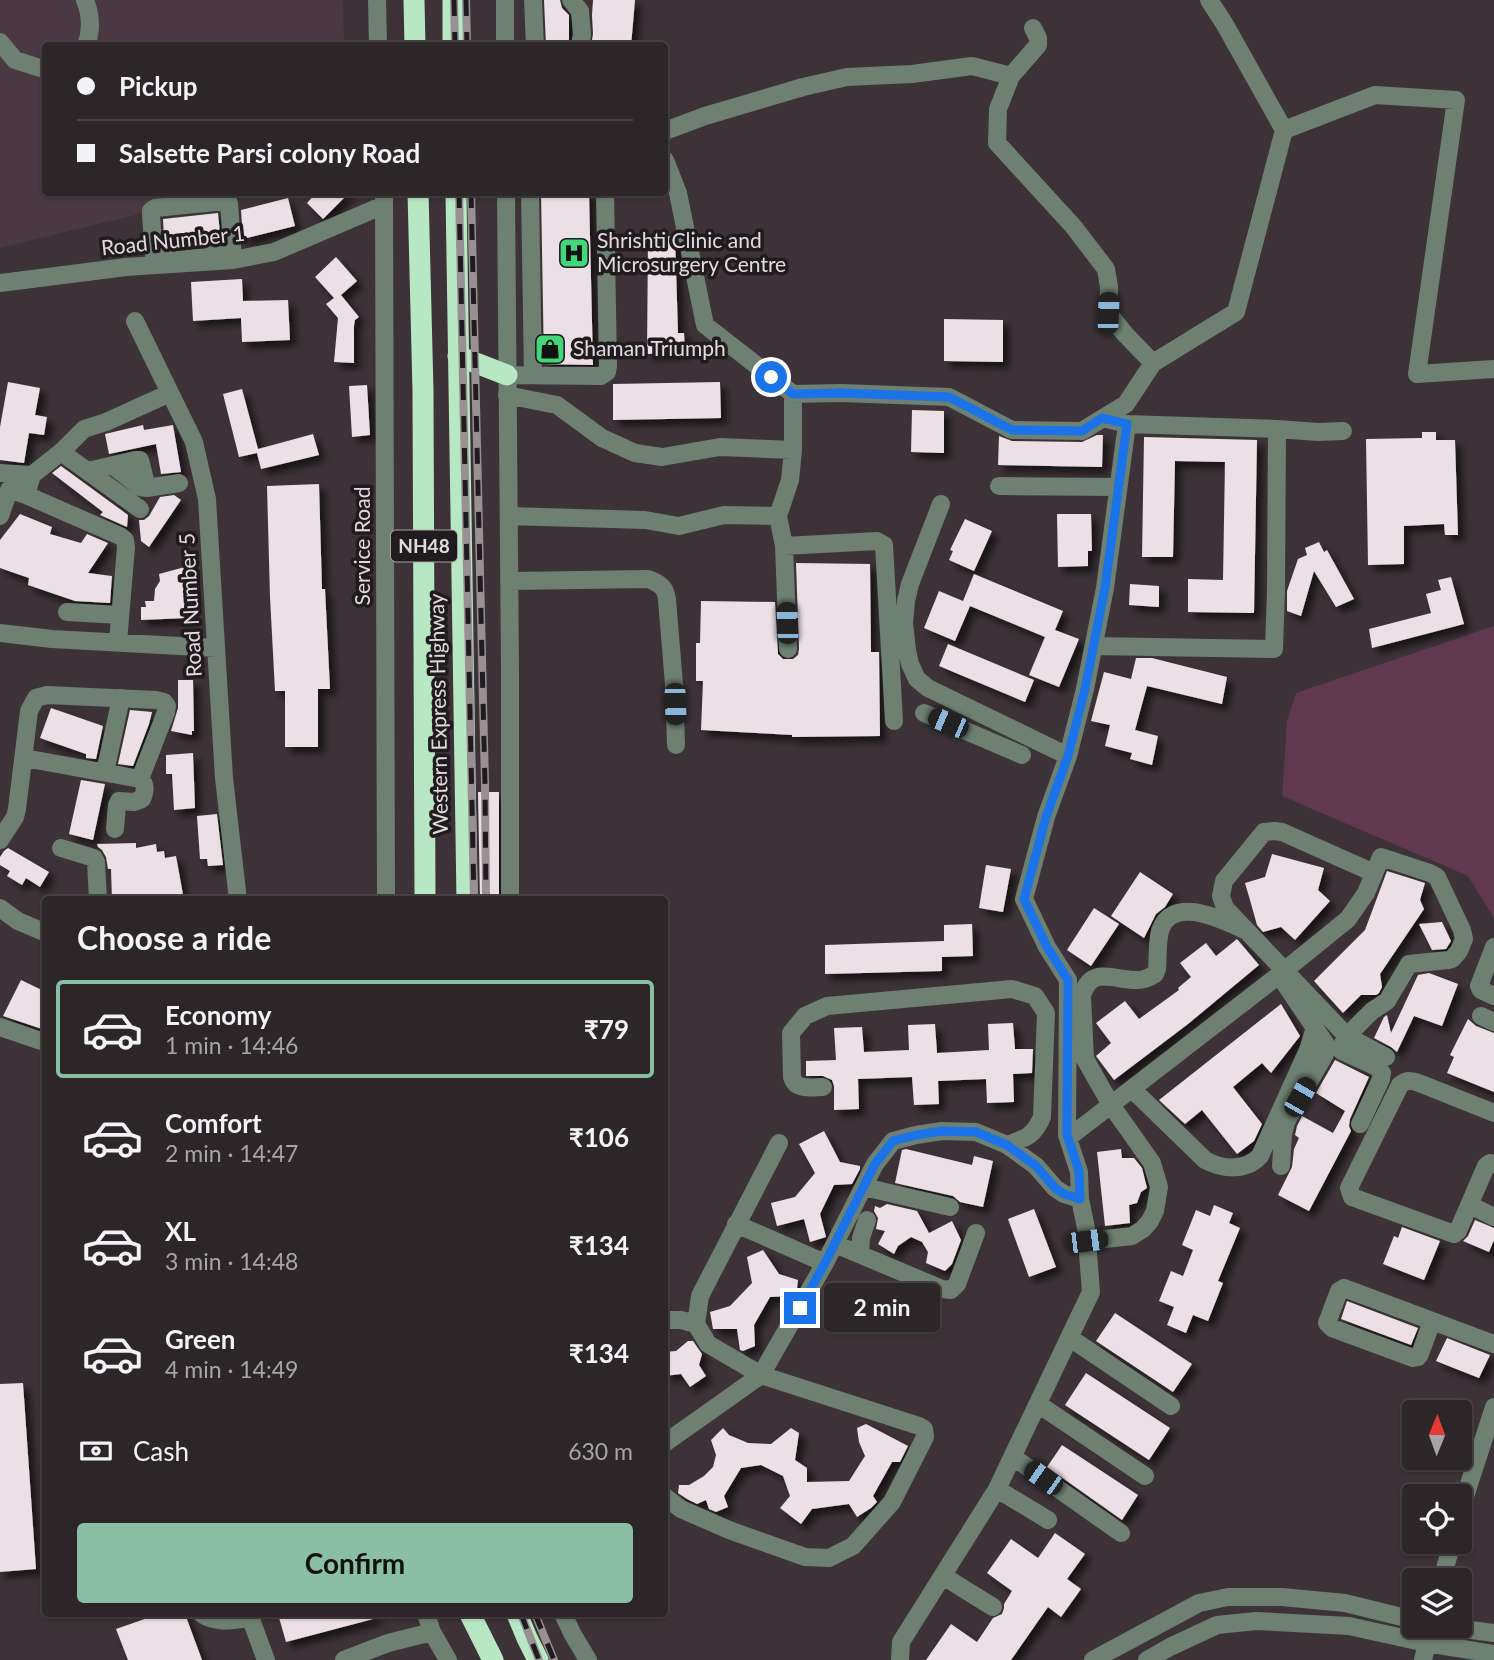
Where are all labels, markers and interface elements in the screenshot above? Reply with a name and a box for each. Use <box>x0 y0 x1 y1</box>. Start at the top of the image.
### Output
text: Pickup <box>119 70 198 102</box>
text: Salsette Parsi colony Road <box>119 137 420 169</box>
street label: Road Number 1 <box>100 220 246 259</box>
place label: Shrishti Clinic and Microsurgery Centre <box>597 227 786 276</box>
hospital icon: Shrishti Clinic and Microsurgery Centre <box>557 236 591 270</box>
car <box>1097 292 1120 334</box>
shop icon: Shaman Triumph <box>533 332 567 366</box>
place label: Shaman Triumph <box>573 335 726 360</box>
route start <box>755 361 787 393</box>
street label: Service Road <box>349 487 374 605</box>
road number: NH48 <box>391 530 457 562</box>
street label: Road Number 5 <box>173 532 206 678</box>
street label: Western Express Highway <box>423 593 452 835</box>
car <box>776 602 799 644</box>
car <box>664 683 687 725</box>
car <box>925 705 972 741</box>
text: Choose a ride <box>77 918 271 957</box>
icon: car <box>81 998 144 1061</box>
text: Economy <box>165 999 271 1031</box>
text: ₹79 <box>584 1013 629 1045</box>
text: 1 min · 14:46 <box>165 1031 298 1059</box>
car <box>1281 1074 1320 1120</box>
icon: car <box>81 1106 144 1169</box>
text: Comfort <box>165 1107 262 1139</box>
text: ₹106 <box>569 1121 629 1153</box>
text: 2 min · 14:47 <box>165 1139 298 1167</box>
icon: car <box>81 1214 144 1277</box>
text: XL <box>165 1215 196 1247</box>
car <box>1065 1228 1110 1254</box>
text: ₹134 <box>569 1229 629 1261</box>
text: 3 min · 14:48 <box>165 1247 298 1275</box>
callout: 2 min <box>824 1284 940 1332</box>
route end <box>784 1292 816 1324</box>
text: 2 min <box>853 1293 911 1321</box>
icon: car <box>81 1322 144 1385</box>
text: Green <box>165 1323 235 1355</box>
text: ₹134 <box>569 1337 629 1369</box>
text: 4 min · 14:49 <box>165 1355 298 1383</box>
north arrow <box>1402 1400 1472 1470</box>
map controls <box>1402 1400 1472 1638</box>
icon: cash <box>77 1432 115 1470</box>
text: Cash <box>133 1435 189 1467</box>
text: 630 m <box>568 1437 633 1465</box>
car <box>1020 1457 1067 1499</box>
button: locate <box>1402 1484 1472 1554</box>
button: Confirm <box>77 1523 633 1603</box>
button: layers <box>1402 1568 1472 1638</box>

